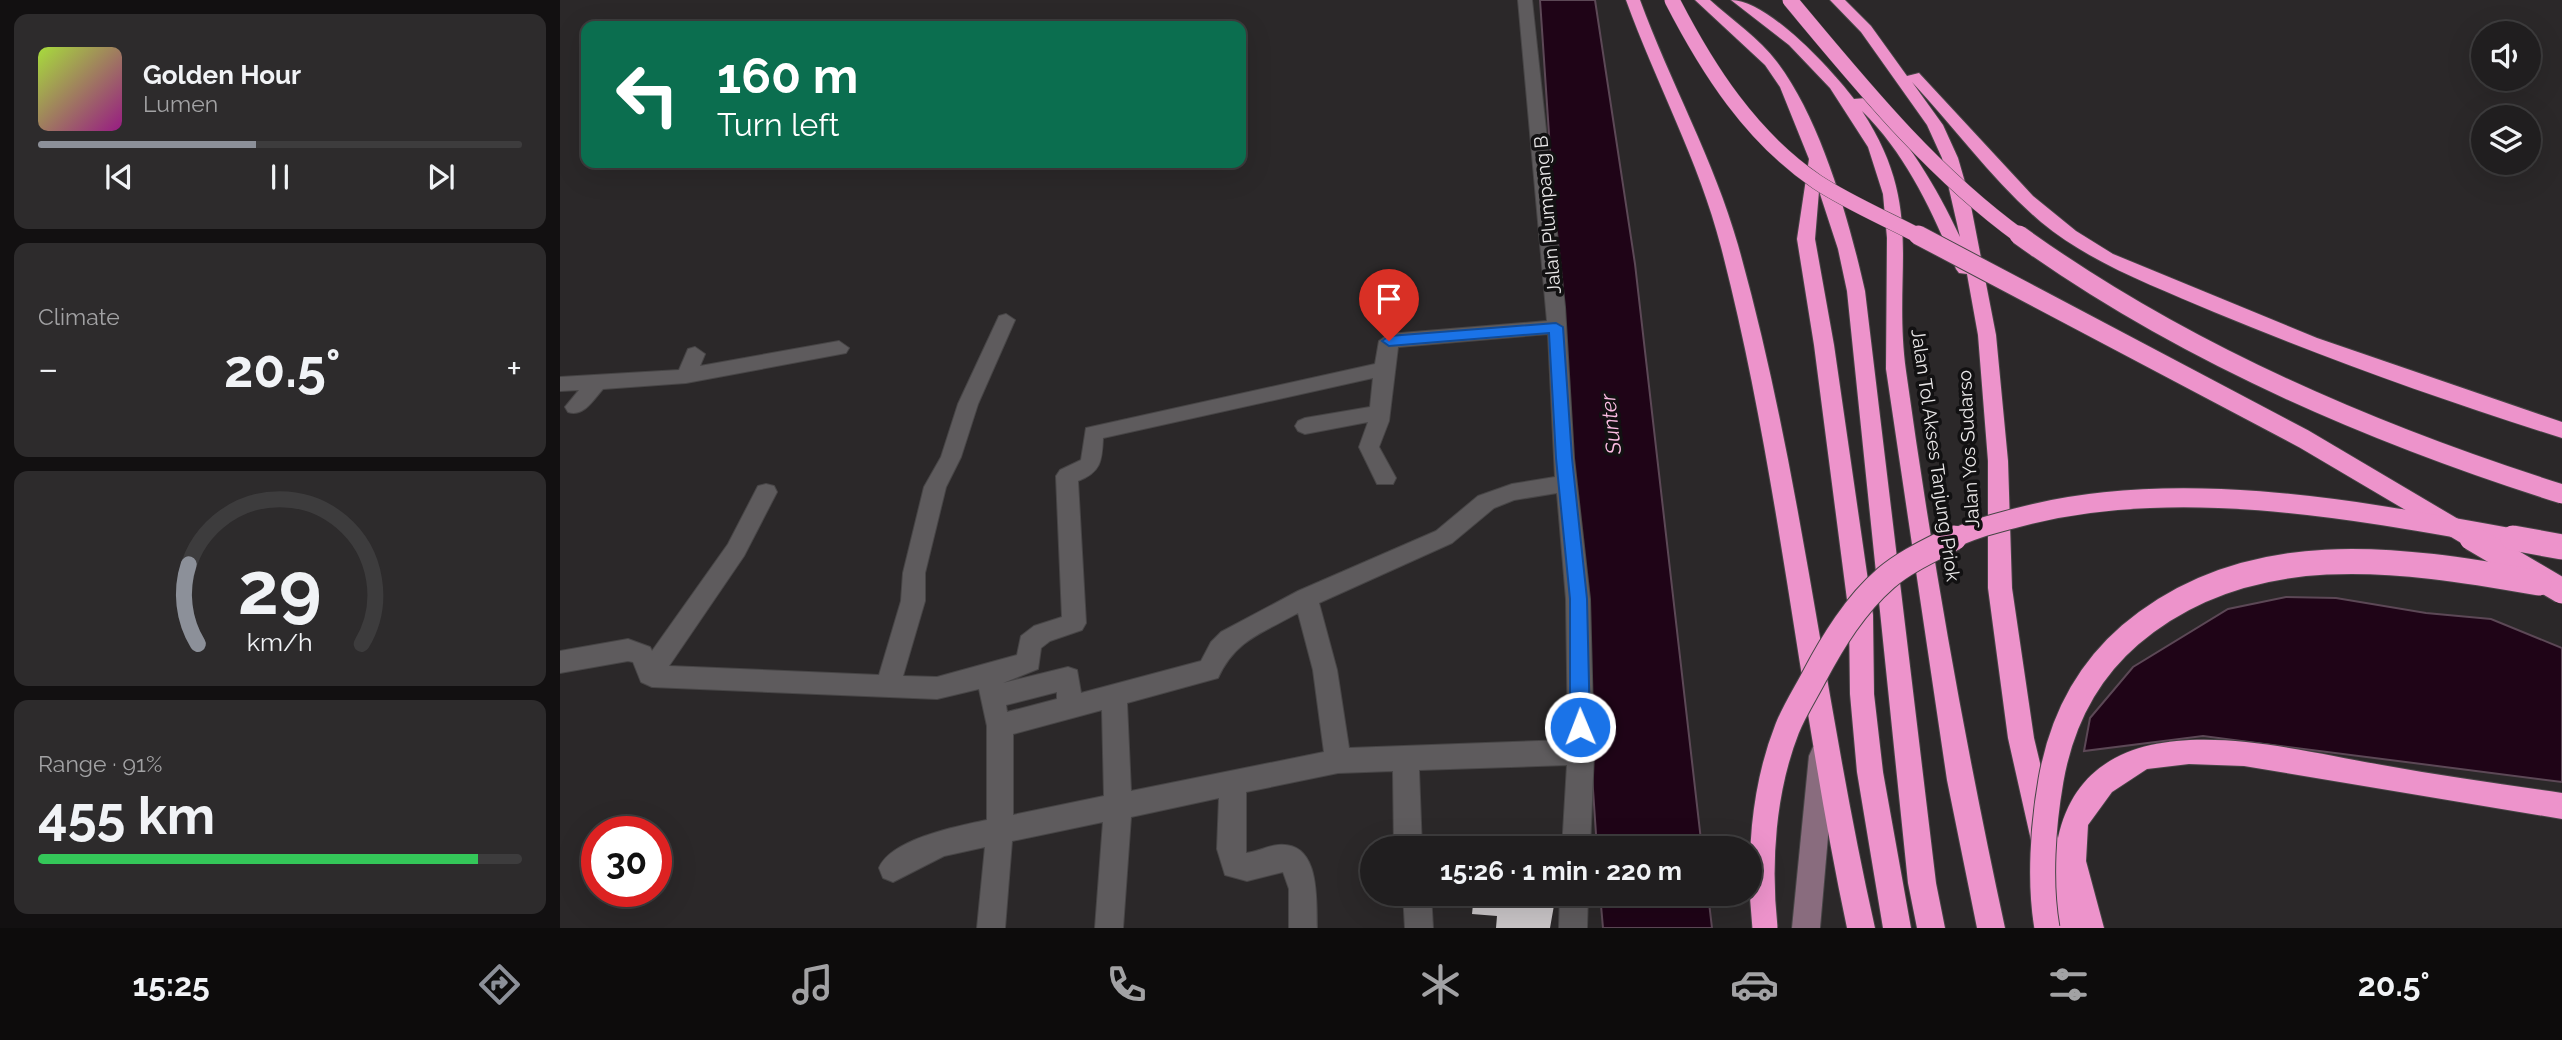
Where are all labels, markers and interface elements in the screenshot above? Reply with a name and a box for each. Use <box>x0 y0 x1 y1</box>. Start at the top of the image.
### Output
map controls <box>2471 21 2541 175</box>
button: sound <box>2471 21 2541 91</box>
text: 160 m <box>717 47 858 104</box>
icon: left <box>602 49 693 140</box>
text: Golden Hour <box>143 60 301 90</box>
text: Lumen <box>143 90 218 117</box>
button: layers <box>2471 105 2541 175</box>
text: Turn left <box>717 106 839 143</box>
street label: Jalan Plumpang B <box>1529 135 1565 295</box>
icon: previous <box>100 158 138 196</box>
icon: pause <box>261 158 299 196</box>
icon: next <box>422 158 460 196</box>
pin <box>1359 269 1419 341</box>
icon: arrive <box>1370 280 1408 318</box>
text: Climate <box>38 303 120 330</box>
street label: Jalan Tol Akses Tanjung Priok <box>1907 327 1965 583</box>
text: 20.5° <box>224 338 341 399</box>
text: − <box>38 346 58 391</box>
text: + <box>506 346 522 391</box>
street label: Jalan Yos Sudarso <box>1953 369 1983 529</box>
water label: Sunter <box>1595 392 1626 457</box>
text: 29 <box>238 547 322 632</box>
text: km/h <box>247 627 313 657</box>
position arrow <box>1543 690 1617 764</box>
text: Range · 91% <box>38 750 162 777</box>
text: 455 km <box>38 785 215 846</box>
speed limit sign: 30 <box>581 816 672 907</box>
text: 15:26 · 1 min · 220 m <box>1440 856 1682 886</box>
icon: directions <box>475 960 524 1009</box>
icon: music <box>788 960 837 1009</box>
icon: phone <box>1102 960 1151 1009</box>
icon: climate <box>1416 960 1465 1009</box>
icon: car <box>1730 960 1779 1009</box>
icon: filters <box>2044 960 2093 1009</box>
text: 15:25 <box>132 966 210 1003</box>
text: 20.5° <box>2358 966 2430 1003</box>

